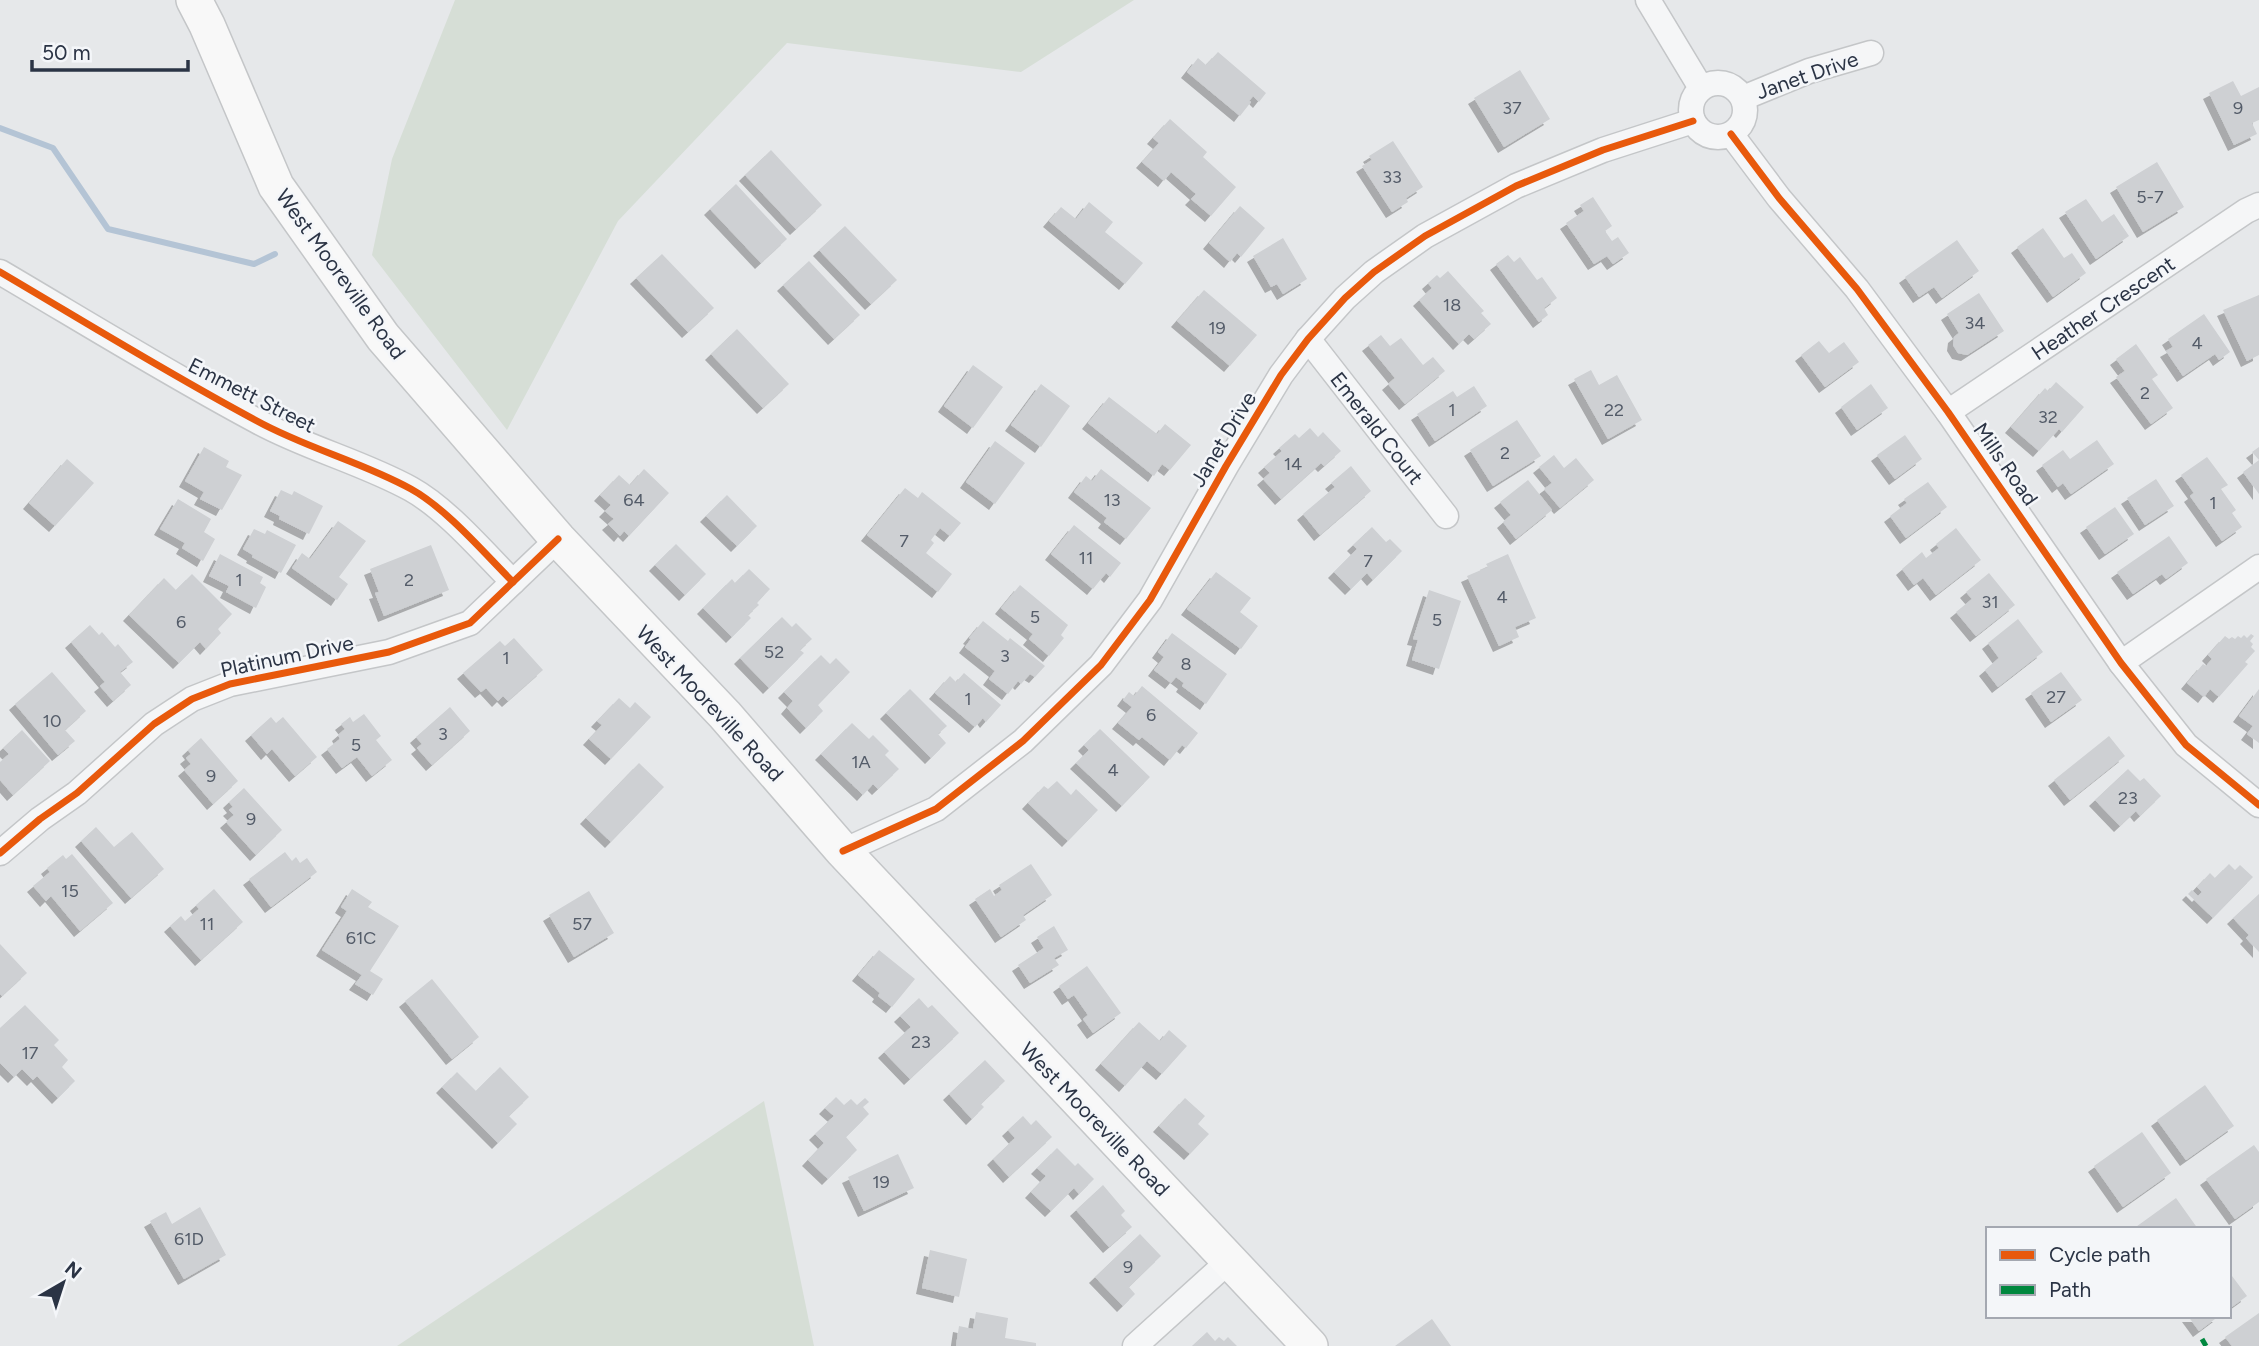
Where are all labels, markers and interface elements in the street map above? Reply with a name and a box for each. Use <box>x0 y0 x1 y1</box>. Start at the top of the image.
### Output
scale bar <box>32 28 187 72</box>
text: 50 m <box>42 40 91 65</box>
street label: Janet Drive <box>1753 46 1861 104</box>
house number: 37 <box>1502 97 1522 119</box>
house number: 9 <box>2233 97 2243 119</box>
house number: 33 <box>1382 166 1402 188</box>
street label: West Mooreville Road <box>271 184 411 364</box>
house number: 5-7 <box>2136 186 2164 208</box>
street label: Heather Crescent <box>2027 251 2179 365</box>
house number: 18 <box>1443 294 1461 316</box>
house number: 34 <box>1965 312 1985 334</box>
house number: 19 <box>1208 317 1226 339</box>
house number: 4 <box>2191 332 2203 354</box>
street label: Emmett Street <box>184 352 320 438</box>
street label: Emerald Court <box>1325 367 1429 489</box>
house number: 2 <box>2140 382 2150 404</box>
street label: Janet Drive <box>1185 387 1261 491</box>
house number: 1 <box>1448 399 1456 421</box>
house number: 22 <box>1604 399 1624 421</box>
house number: 32 <box>2038 406 2058 428</box>
street label: Mills Road <box>1968 418 2044 510</box>
house number: 2 <box>1500 442 1510 464</box>
house number: 14 <box>1284 453 1302 475</box>
house number: 64 <box>623 489 645 511</box>
house number: 13 <box>1103 489 1121 511</box>
house number: 1 <box>2209 492 2217 514</box>
house number: 7 <box>899 530 909 552</box>
house number: 11 <box>1079 547 1093 569</box>
house number: 7 <box>1363 550 1373 572</box>
house number: 1 <box>235 569 243 591</box>
house number: 2 <box>404 569 414 591</box>
house number: 4 <box>1496 586 1508 608</box>
house number: 31 <box>1981 591 1999 613</box>
house number: 5 <box>1030 606 1040 628</box>
house number: 5 <box>1432 609 1442 631</box>
house number: 6 <box>176 611 186 633</box>
street label: West Mooreville Road <box>631 620 789 786</box>
street label: Platinum Drive <box>218 630 356 682</box>
house number: 52 <box>764 641 784 663</box>
house number: 3 <box>1000 645 1010 667</box>
house number: 1 <box>502 647 510 669</box>
house number: 8 <box>1180 653 1192 675</box>
house number: 27 <box>2046 686 2066 708</box>
house number: 1 <box>964 688 972 710</box>
house number: 6 <box>1146 704 1156 726</box>
house number: 10 <box>43 710 61 732</box>
house number: 3 <box>438 723 448 745</box>
house number: 5 <box>351 734 361 756</box>
house number: 1A <box>851 751 871 773</box>
house number: 4 <box>1107 759 1119 781</box>
house number: 9 <box>206 765 216 787</box>
house number: 23 <box>2118 787 2138 809</box>
house number: 9 <box>246 808 256 830</box>
house number: 15 <box>61 880 79 902</box>
house number: 11 <box>200 913 214 935</box>
house number: 57 <box>572 913 592 935</box>
house number: 61C <box>346 927 376 949</box>
house number: 23 <box>911 1031 931 1053</box>
street label: West Mooreville Road <box>1015 1037 1175 1201</box>
house number: 17 <box>21 1042 39 1064</box>
house number: 19 <box>872 1171 890 1193</box>
legend <box>1986 1227 2231 1318</box>
house number: 61D <box>174 1228 204 1250</box>
text: Cycle path <box>2049 1242 2150 1267</box>
north arrow <box>28 1248 98 1318</box>
house number: 9 <box>1123 1256 1133 1278</box>
text: N <box>60 1257 86 1284</box>
text: Path <box>2049 1277 2091 1302</box>

